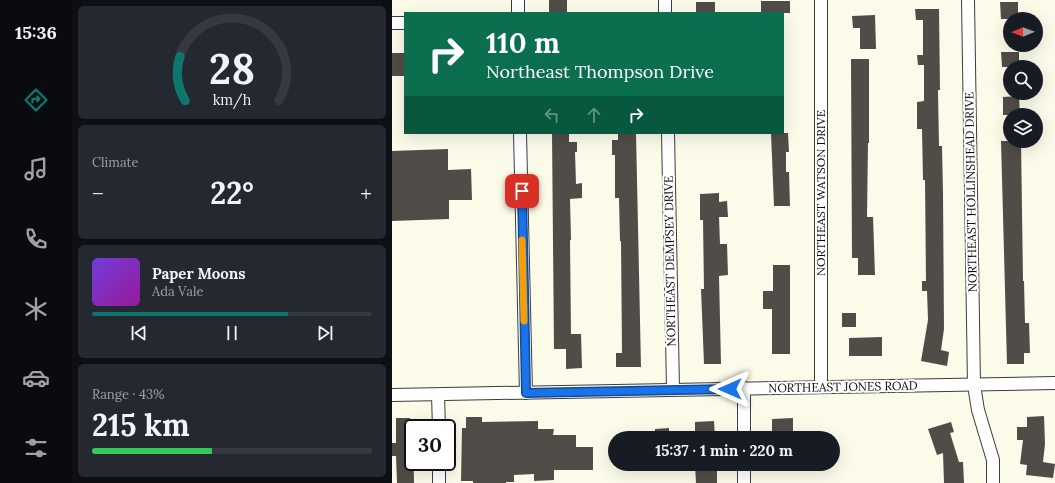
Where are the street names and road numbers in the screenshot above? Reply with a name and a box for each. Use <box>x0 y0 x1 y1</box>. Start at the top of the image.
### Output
street label: NORTHEAST HOLLINSHEAD DRIVE <box>961 92 980 292</box>
street label: NORTHEAST WATSON DRIVE <box>813 110 828 276</box>
street label: NORTHEAST DEMPSEY DRIVE <box>661 175 678 347</box>
street label: NORTHEAST JONES ROAD <box>768 378 918 395</box>

